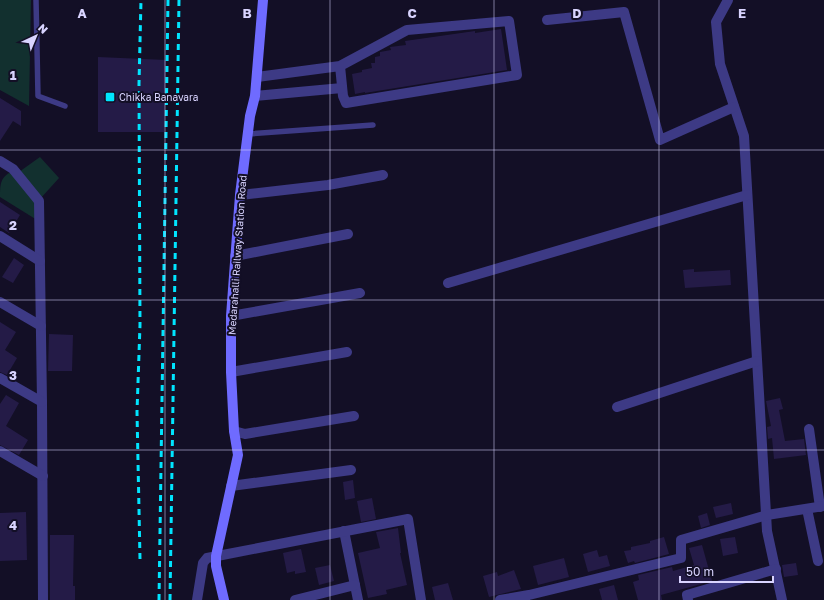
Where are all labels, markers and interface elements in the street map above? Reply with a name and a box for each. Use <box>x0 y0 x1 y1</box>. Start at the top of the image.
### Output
text: A <box>77 5 87 21</box>
text: B <box>242 5 252 21</box>
text: C <box>407 5 417 21</box>
text: D <box>572 5 582 21</box>
text: E <box>738 5 746 21</box>
north arrow <box>16 16 56 56</box>
text: N <box>36 21 51 36</box>
text: 1 <box>10 67 17 83</box>
marker: Chikka Banavara <box>104 91 116 103</box>
place label: Chikka Banavara <box>119 91 198 103</box>
street label: Medarahalli Railway Station Road <box>225 175 249 335</box>
text: 2 <box>9 217 17 233</box>
text: 3 <box>9 367 17 383</box>
text: 4 <box>9 517 17 533</box>
scale bar <box>680 558 773 584</box>
text: 50 m <box>686 564 714 579</box>

